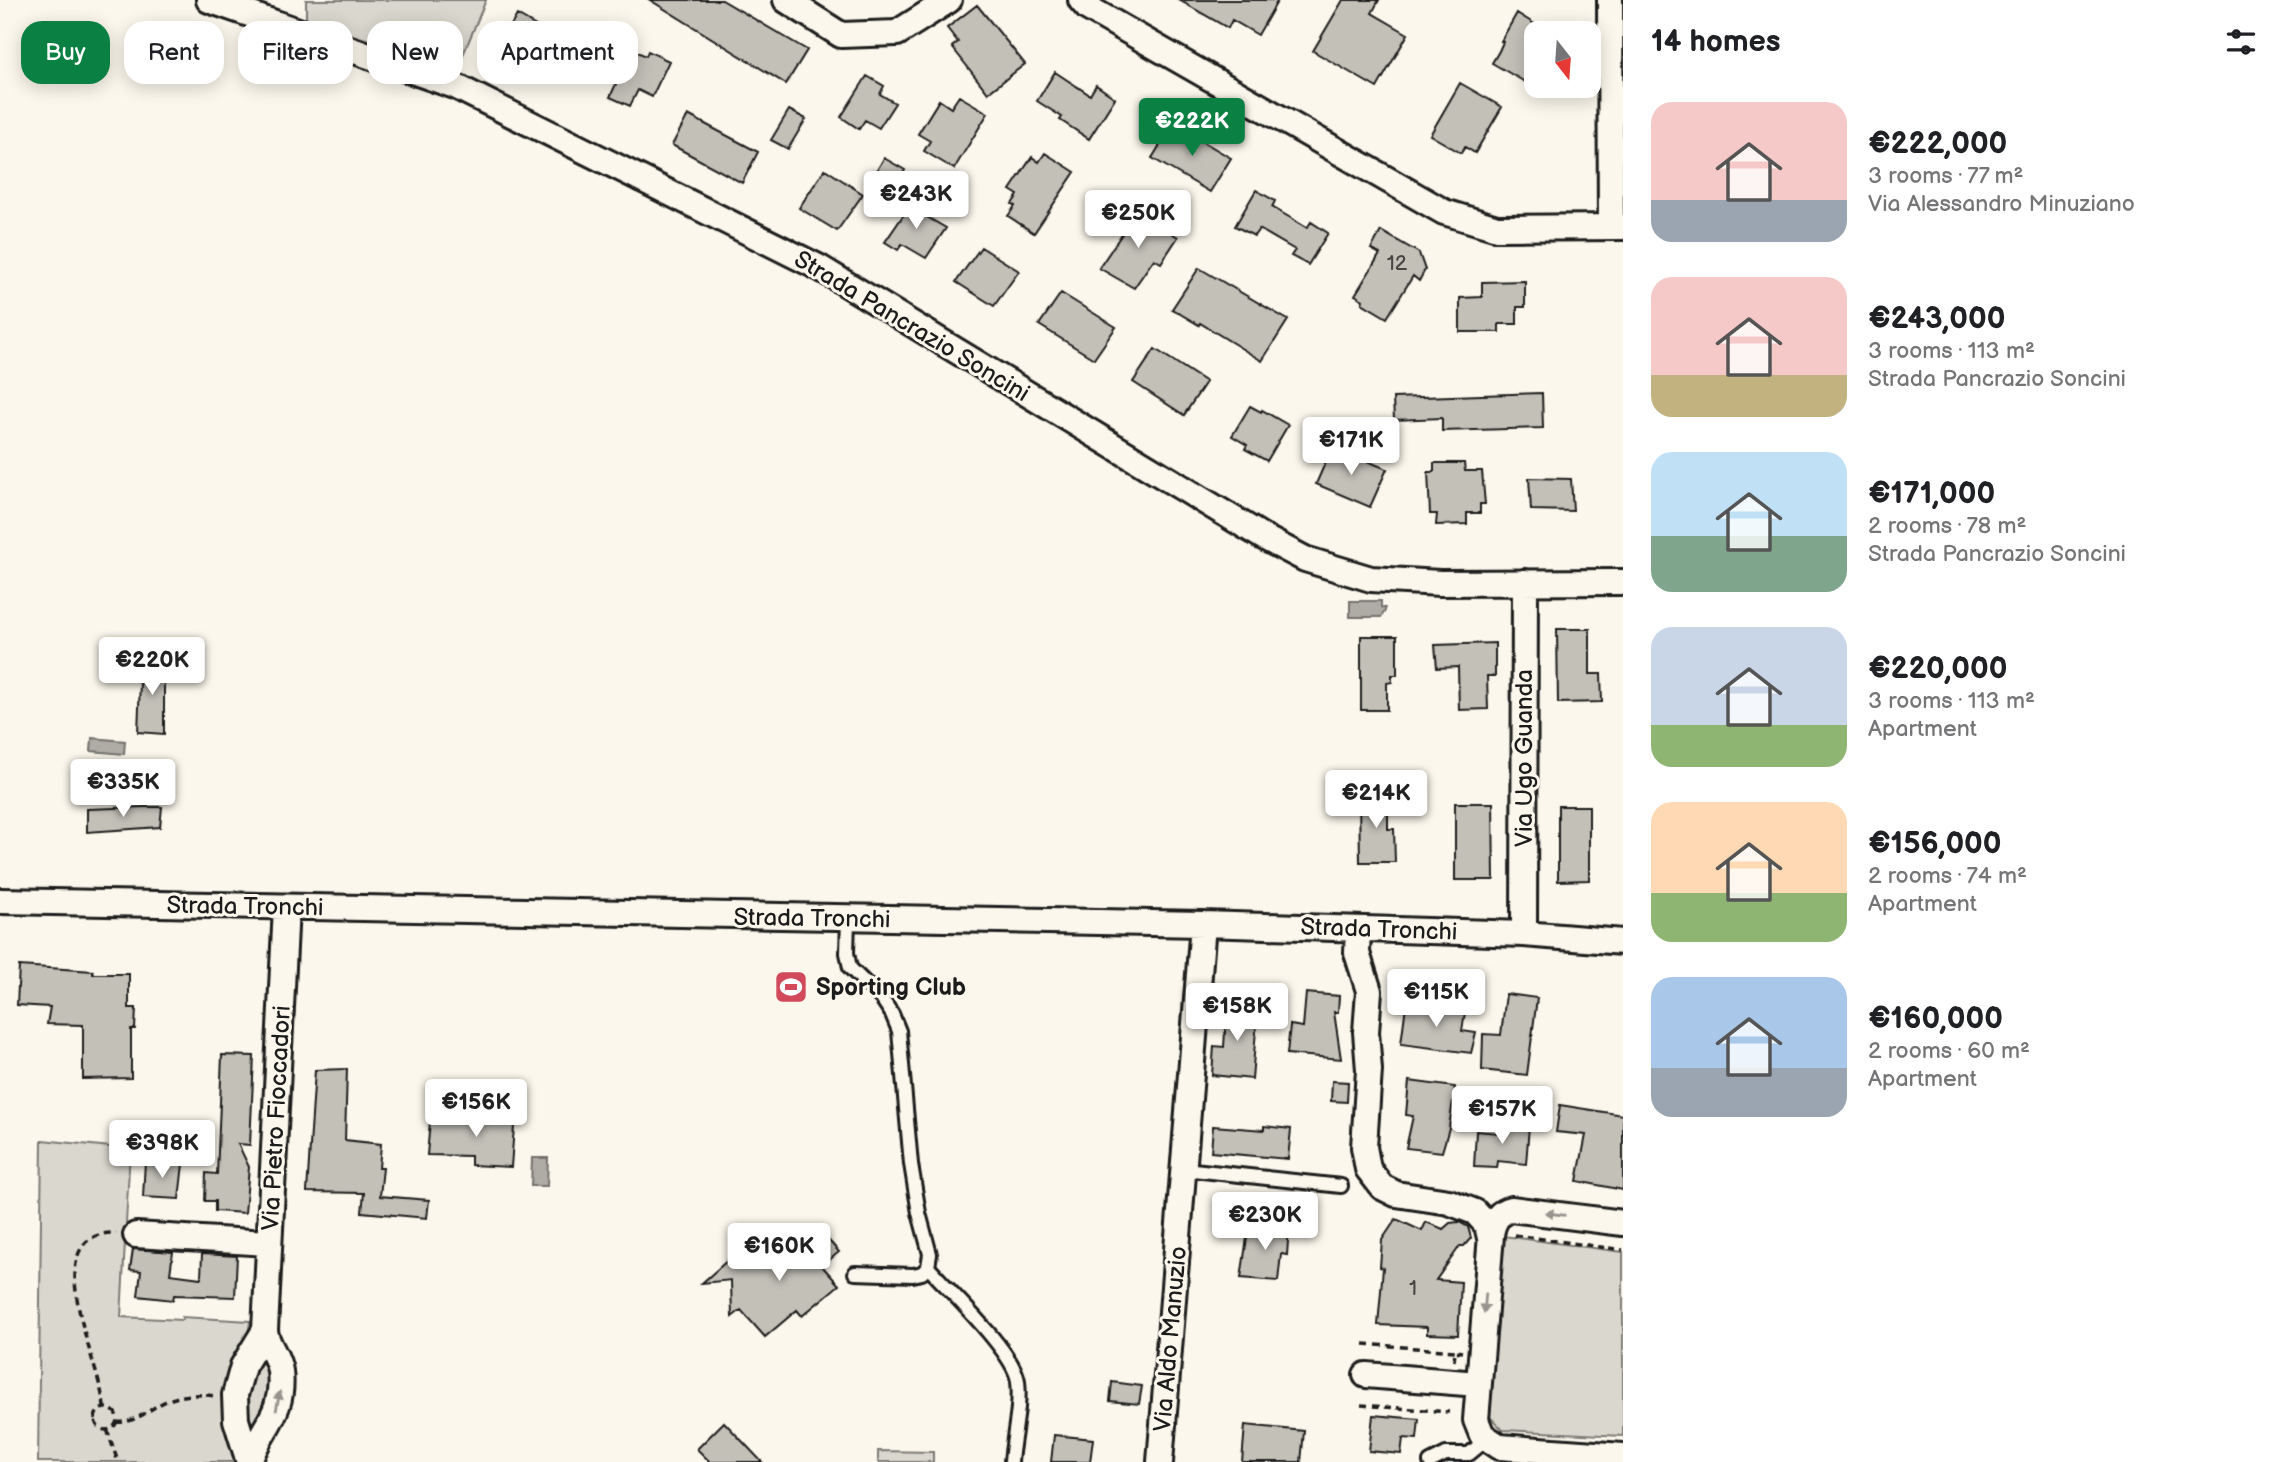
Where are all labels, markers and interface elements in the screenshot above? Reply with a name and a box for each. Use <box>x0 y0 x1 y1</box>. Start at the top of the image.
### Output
chip: Buy <box>21 21 110 84</box>
chip: Rent <box>124 21 224 84</box>
chip: Filters <box>238 21 353 84</box>
chip: New <box>367 21 463 84</box>
chip: Apartment <box>477 21 638 84</box>
north arrow <box>1524 21 1601 98</box>
map controls <box>1524 21 1601 98</box>
icon: filters <box>2222 23 2260 61</box>
text: 14 homes <box>1651 24 1780 60</box>
pin: €222K <box>1143 99 1241 158</box>
text: €222K <box>1155 107 1229 135</box>
text: €222,000 <box>1868 126 2007 162</box>
icon: home <box>1707 130 1791 214</box>
text: 3 rooms · 77 m² <box>1868 162 2024 190</box>
pin: €243K <box>867 172 965 231</box>
text: €243K <box>880 180 952 208</box>
pin: €250K <box>1089 190 1187 250</box>
text: Via Alessandro Minuziano <box>1868 190 2135 218</box>
text: €250K <box>1101 199 1175 227</box>
street label: Strada Pancrazio Soncini <box>789 245 1035 408</box>
house number: 12 <box>1387 251 1408 276</box>
text: €243,000 <box>1868 301 2005 337</box>
icon: home <box>1707 305 1791 389</box>
text: 3 rooms · 113 m² <box>1868 337 2035 365</box>
text: Strada Pancrazio Soncini <box>1868 365 2126 393</box>
pin: €171K <box>1302 418 1400 477</box>
text: €171K <box>1318 426 1384 454</box>
text: €171,000 <box>1868 476 1995 512</box>
icon: home <box>1707 480 1791 564</box>
text: 2 rooms · 78 m² <box>1868 512 2026 540</box>
text: Strada Pancrazio Soncini <box>1868 540 2126 568</box>
pin: €220K <box>103 638 201 697</box>
text: €220K <box>115 646 189 674</box>
text: €220,000 <box>1868 651 2007 687</box>
icon: home <box>1707 655 1791 739</box>
street label: Via Ugo Guanda <box>1510 669 1539 847</box>
text: 3 rooms · 113 m² <box>1868 687 2035 715</box>
text: Apartment <box>1868 715 1977 743</box>
pin: €335K <box>74 760 172 819</box>
text: €335K <box>86 768 160 796</box>
pin: €214K <box>1327 770 1425 830</box>
text: €214K <box>1341 779 1411 807</box>
text: €156,000 <box>1868 826 2001 862</box>
icon: home <box>1707 830 1791 914</box>
text: 2 rooms · 74 m² <box>1868 862 2027 890</box>
text: Apartment <box>1868 890 1977 918</box>
street label: Strada Tronchi <box>166 891 324 922</box>
street label: Strada Tronchi <box>733 903 891 934</box>
street label: Strada Tronchi <box>1300 912 1458 947</box>
sports icon: Sporting Club <box>772 968 810 1006</box>
pin: €115K <box>1387 970 1485 1029</box>
place label: Sporting Club <box>816 973 966 1002</box>
text: €115K <box>1403 978 1469 1006</box>
pin: €158K <box>1188 984 1286 1043</box>
text: €158K <box>1202 992 1272 1020</box>
text: €160,000 <box>1868 1001 2003 1037</box>
street label: Via Pietro Fioccadori <box>256 1005 297 1231</box>
icon: home <box>1707 1005 1791 1089</box>
text: 2 rooms · 60 m² <box>1868 1037 2030 1065</box>
text: Apartment <box>1868 1065 1977 1093</box>
pin: €156K <box>427 1080 525 1139</box>
pin: €157K <box>1453 1086 1551 1146</box>
text: €156K <box>441 1088 511 1116</box>
text: €157K <box>1468 1095 1536 1123</box>
pin: €398K <box>113 1120 211 1180</box>
text: €398K <box>125 1129 199 1157</box>
pin: €230K <box>1216 1192 1314 1252</box>
text: €230K <box>1228 1201 1302 1229</box>
one-way arrow <box>1544 1209 1566 1220</box>
pin: €160K <box>730 1224 828 1283</box>
text: €160K <box>744 1232 814 1260</box>
street label: Via Aldo Manuzio <box>1148 1245 1193 1433</box>
house number: 1 <box>1409 1276 1417 1301</box>
one-way arrow <box>1479 1292 1490 1314</box>
one-way arrow <box>273 1390 284 1412</box>

